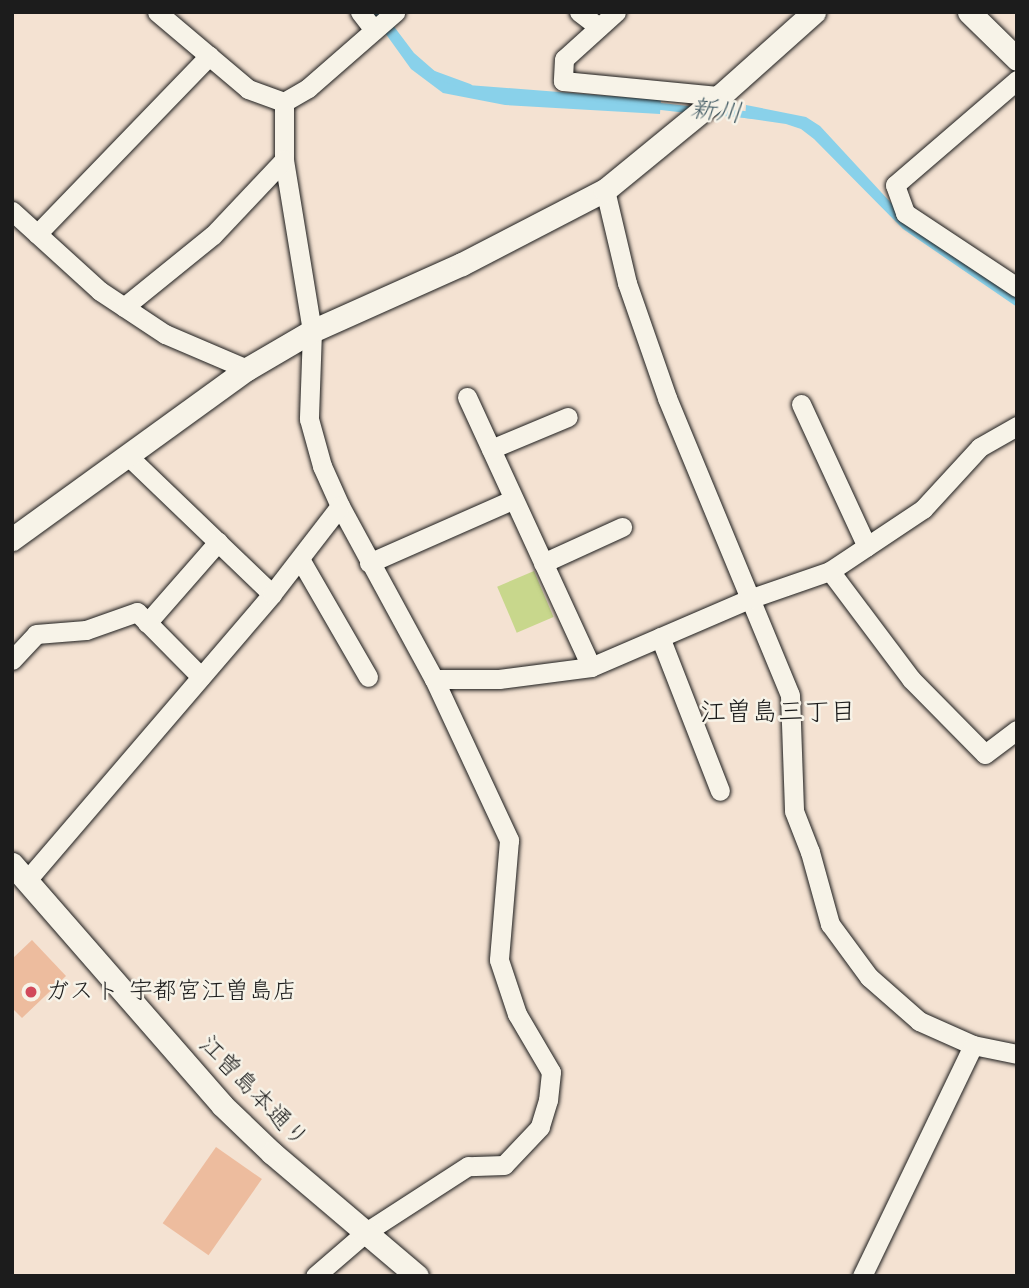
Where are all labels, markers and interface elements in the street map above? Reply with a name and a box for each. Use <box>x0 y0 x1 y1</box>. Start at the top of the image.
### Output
water label: 新川 <box>689 94 743 130</box>
district label: 江曽島三丁目 <box>700 697 856 729</box>
place label: ガスト 宇都宮江曽島店 <box>45 978 295 1006</box>
marker: ガスト 宇都宮江曽島店 <box>23 984 39 1000</box>
street label: 江曽島本通り <box>193 1030 313 1154</box>

